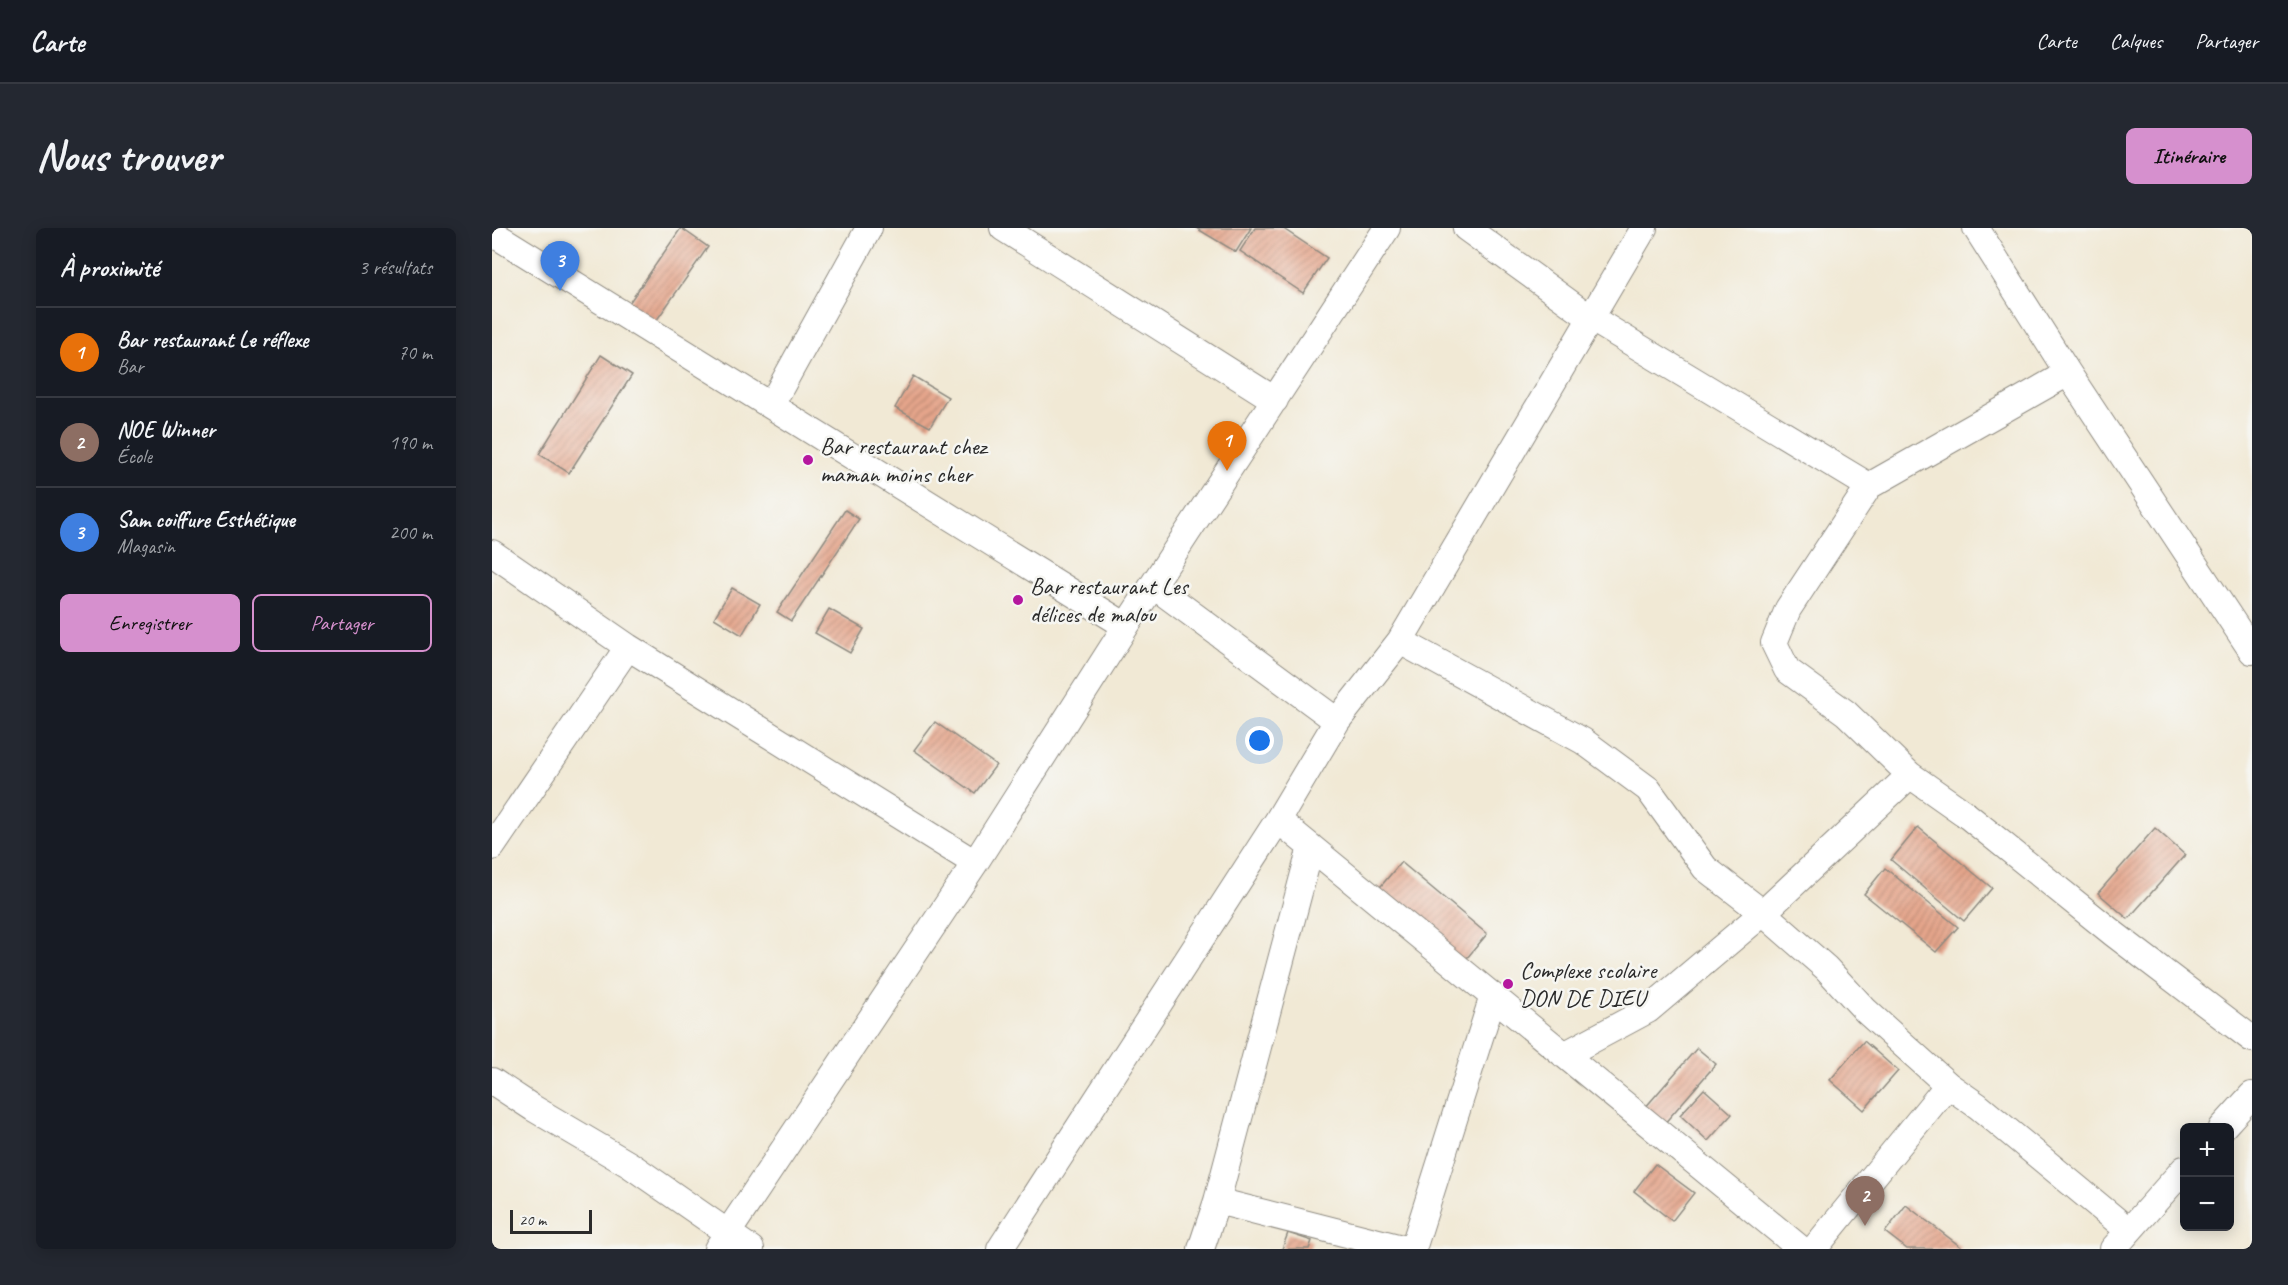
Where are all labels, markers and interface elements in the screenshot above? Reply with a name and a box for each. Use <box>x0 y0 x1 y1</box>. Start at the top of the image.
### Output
text: Carte <box>30 24 85 59</box>
text: Carte <box>2036 28 2077 54</box>
text: Calques <box>2110 28 2162 54</box>
text: Partager <box>2195 28 2258 54</box>
button: Itinéraire <box>2126 128 2252 184</box>
text: Nous trouver <box>36 130 220 183</box>
pin: 3 <box>540 242 580 291</box>
text: À proximité <box>60 251 159 284</box>
text: 3 résultats <box>359 255 432 280</box>
text: Bar restaurant Le réflexe <box>117 326 308 354</box>
text: 1 <box>75 340 84 365</box>
text: 70 m <box>398 340 432 365</box>
text: Bar <box>117 354 143 379</box>
text: NOE Winner <box>117 416 215 444</box>
pin: 1 <box>1208 422 1246 471</box>
text: 2 <box>75 430 84 455</box>
text: 190 m <box>389 430 432 455</box>
place label: Bar restaurant chez maman moins cher <box>820 431 989 489</box>
text: École <box>117 444 152 469</box>
marker: Bar restaurant chez maman moins cher <box>801 453 815 467</box>
text: Sam coiffure Esthétique <box>117 506 295 534</box>
text: 3 <box>75 520 84 545</box>
text: 200 m <box>389 520 432 545</box>
text: Magasin <box>117 534 175 559</box>
place label: Bar restaurant Les délices de malou <box>1030 571 1190 629</box>
marker: Bar restaurant Les délices de malou <box>1011 593 1025 607</box>
button: Enregistrer <box>60 594 240 652</box>
button: Partager <box>252 594 432 652</box>
your location <box>1245 726 1274 755</box>
place label: Complexe scolaire DON DE DIEU <box>1520 955 1658 1013</box>
marker: Complexe scolaire DON DE DIEU <box>1501 977 1515 991</box>
map controls <box>2180 1123 2234 1231</box>
button: + <box>2180 1123 2234 1177</box>
pin: 2 <box>1846 1176 1884 1226</box>
button: − <box>2180 1177 2234 1231</box>
scale bar <box>510 1207 592 1234</box>
text: 20 m <box>519 1210 546 1230</box>

